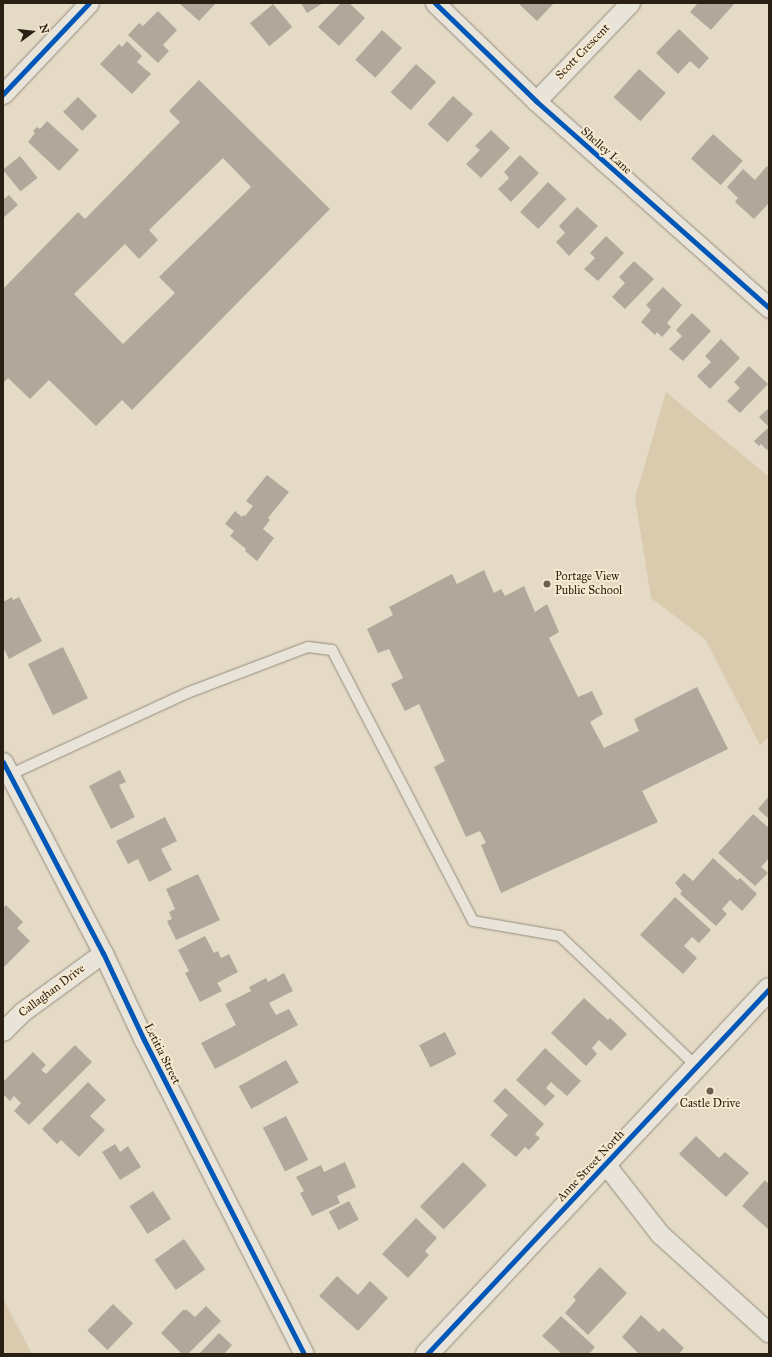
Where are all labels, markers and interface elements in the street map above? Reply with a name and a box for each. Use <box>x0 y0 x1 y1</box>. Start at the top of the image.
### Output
north arrow <box>12 12 52 52</box>
street label: Scott Crescent <box>553 21 613 83</box>
text: N <box>37 23 52 35</box>
street label: Shelley Lane <box>578 124 634 178</box>
place label: Portage View Public School <box>555 570 622 598</box>
marker: Portage View Public School <box>542 579 552 589</box>
street label: Callaghan Drive <box>16 961 88 1021</box>
street label: Letitia Street <box>141 1021 183 1087</box>
marker: Castle Drive <box>705 1086 715 1096</box>
place label: Castle Drive <box>680 1097 740 1111</box>
street label: Anne Street North <box>554 1127 628 1205</box>

